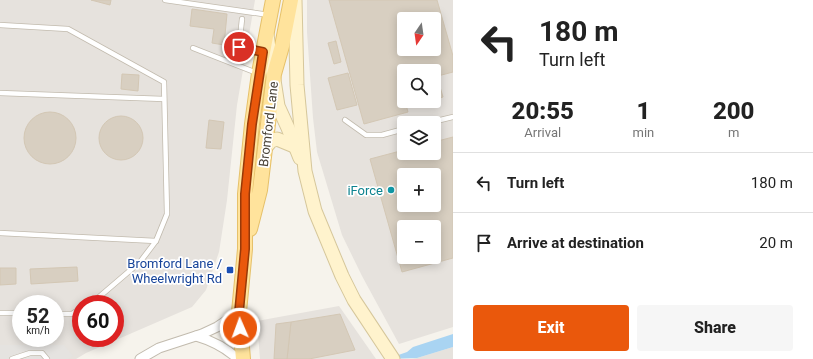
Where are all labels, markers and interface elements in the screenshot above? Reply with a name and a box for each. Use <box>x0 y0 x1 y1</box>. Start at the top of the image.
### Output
north arrow <box>397 12 441 56</box>
map controls <box>397 12 441 264</box>
text: 180 m <box>539 15 618 48</box>
icon: left <box>473 16 525 68</box>
pin <box>222 30 256 64</box>
icon: arrive <box>228 36 250 58</box>
text: Turn left <box>539 49 605 70</box>
button: search <box>397 64 441 108</box>
street label: Bromford Lane <box>256 80 281 168</box>
text: 20:55 <box>512 97 574 125</box>
text: 1 <box>636 97 650 125</box>
text: 200 <box>713 97 754 125</box>
button: layers <box>397 116 441 160</box>
text: Arrival <box>524 125 561 140</box>
text: min <box>633 125 654 140</box>
text: m <box>728 125 739 140</box>
button: + <box>397 168 441 212</box>
icon: left <box>473 172 495 194</box>
text: Turn left <box>507 174 564 192</box>
text: 180 m <box>751 174 793 192</box>
place label: iForce <box>347 183 383 198</box>
marker: iForce <box>386 185 396 195</box>
button: − <box>397 220 441 264</box>
icon: arrive <box>473 232 495 254</box>
text: Arrive at destination <box>507 234 644 252</box>
text: 20 m <box>759 234 793 252</box>
place label: Bromford Lane / Wheelwright Rd <box>127 256 222 286</box>
marker: Bromford Lane / Wheelwright Rd <box>225 265 235 275</box>
speed limit sign: 60 <box>72 295 124 347</box>
text: 52 <box>27 304 49 328</box>
button: Exit <box>473 305 629 351</box>
button: Share <box>637 305 793 351</box>
position arrow <box>219 307 261 349</box>
text: km/h <box>26 325 50 336</box>

